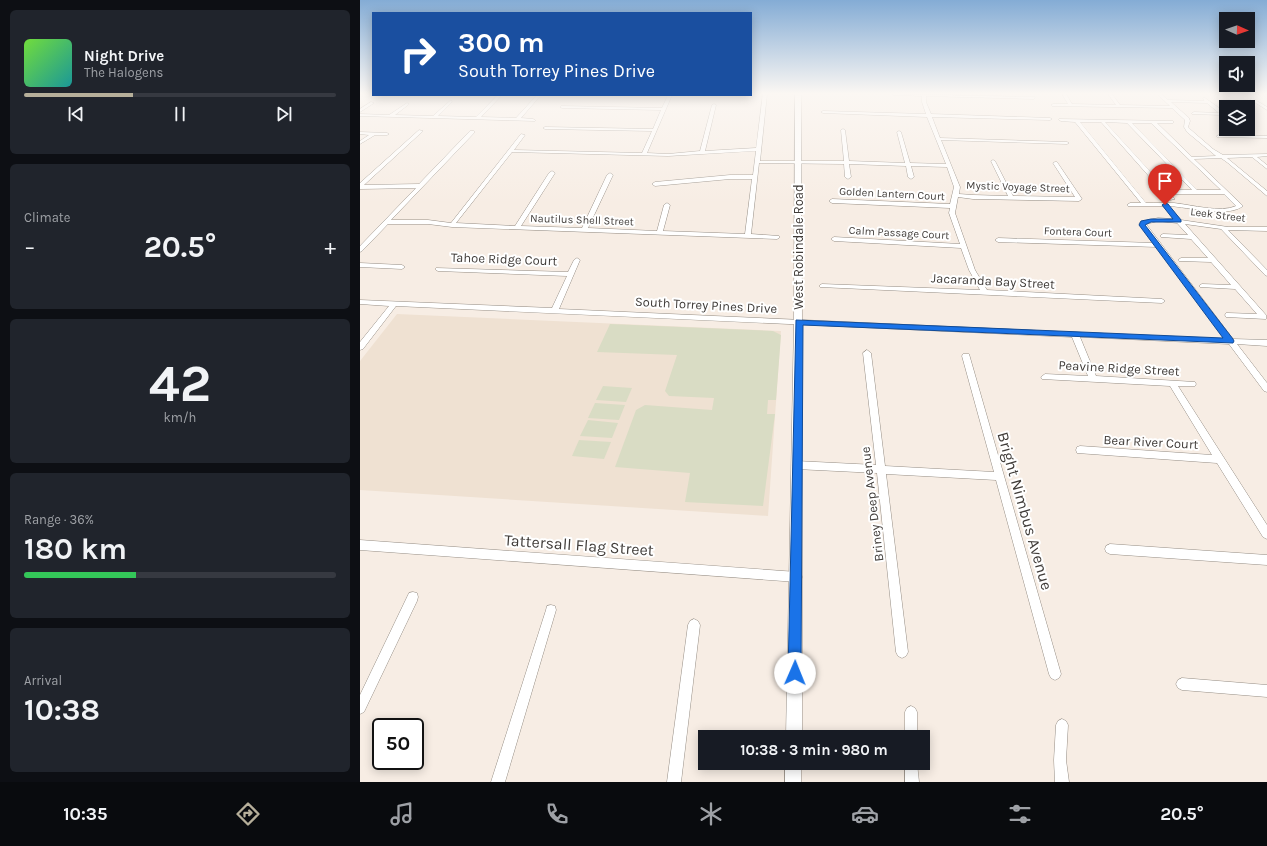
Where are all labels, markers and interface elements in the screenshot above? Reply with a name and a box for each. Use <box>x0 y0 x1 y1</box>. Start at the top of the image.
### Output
north arrow <box>1219 12 1255 48</box>
map controls <box>1219 12 1255 136</box>
text: 300 m <box>458 26 545 59</box>
icon: right <box>392 28 444 80</box>
text: Night Drive <box>84 47 164 65</box>
button: sound <box>1219 56 1255 92</box>
text: South Torrey Pines Drive <box>458 60 655 82</box>
text: The Halogens <box>84 65 163 80</box>
button: layers <box>1219 100 1255 136</box>
icon: previous <box>65 103 87 125</box>
icon: pause <box>169 103 191 125</box>
icon: next <box>273 103 295 125</box>
pin <box>1148 164 1182 205</box>
icon: arrive <box>1154 170 1176 192</box>
street label: Mystic Voyage Street <box>966 179 1070 195</box>
street label: West Robindale Road <box>791 184 806 310</box>
street label: Golden Lantern Court <box>839 185 945 203</box>
street label: Leek Street <box>1190 205 1246 225</box>
text: Climate <box>24 210 70 225</box>
street label: Nautilus Shell Street <box>530 212 634 228</box>
street label: Calm Passage Court <box>848 224 950 242</box>
street label: Fontera Court <box>1044 224 1112 240</box>
text: 20.5° <box>144 229 216 265</box>
text: − <box>24 234 36 260</box>
text: + <box>324 234 336 260</box>
street label: Tahoe Ridge Court <box>451 250 558 268</box>
street label: Jacaranda Bay Street <box>931 270 1055 292</box>
street label: South Torrey Pines Drive <box>635 294 778 316</box>
text: 42 <box>149 353 211 414</box>
street label: Peavine Ridge Street <box>1058 357 1180 379</box>
text: km/h <box>164 410 196 425</box>
street label: Bright Nimbus Avenue <box>993 430 1057 592</box>
street label: Bear River Court <box>1103 432 1199 452</box>
street label: Briney Deep Avenue <box>857 445 886 562</box>
text: Range · 36% <box>24 512 94 527</box>
street label: Tattersall Flag Street <box>504 530 654 560</box>
text: 180 km <box>24 531 127 567</box>
position arrow <box>774 652 816 694</box>
text: Arrival <box>24 673 62 688</box>
text: 10:38 <box>24 692 100 728</box>
speed limit sign: 50 <box>372 718 424 770</box>
text: 10:38 · 3 min · 980 m <box>740 741 888 759</box>
icon: directions <box>234 800 262 828</box>
icon: music <box>388 800 416 828</box>
icon: phone <box>543 800 571 828</box>
icon: climate <box>697 800 725 828</box>
icon: car <box>851 800 879 828</box>
icon: filters <box>1006 800 1034 828</box>
text: 10:35 <box>63 803 108 825</box>
text: 20.5° <box>1160 803 1204 825</box>

